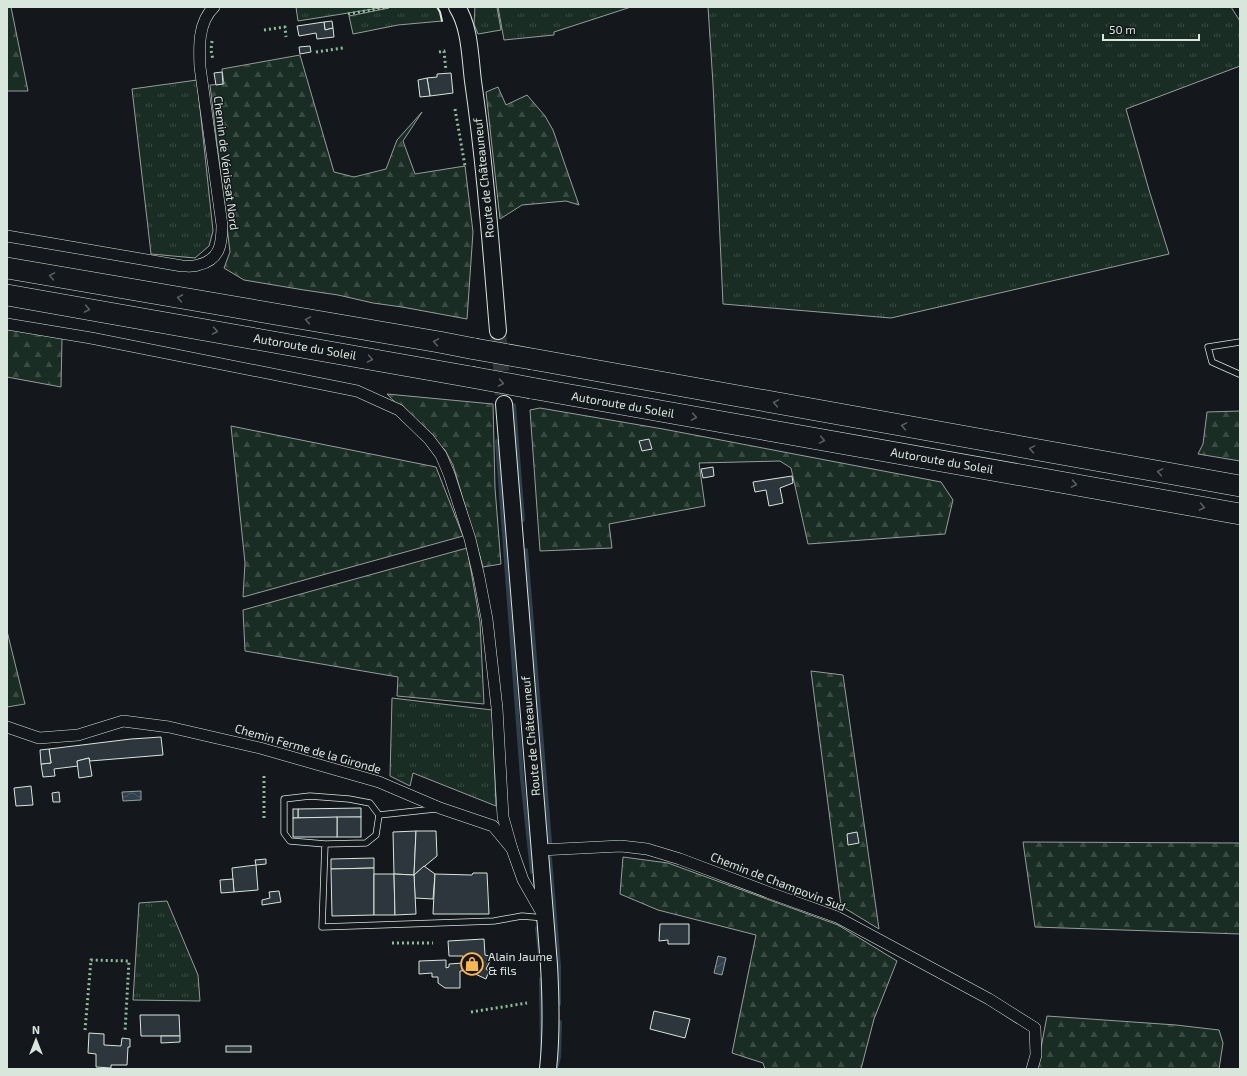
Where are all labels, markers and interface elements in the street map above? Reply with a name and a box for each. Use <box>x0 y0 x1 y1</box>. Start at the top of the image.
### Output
scale bar <box>1103 16 1199 42</box>
text: 50 m <box>1109 22 1136 36</box>
street label: Chemin de Vénissat Nord <box>212 95 242 231</box>
street label: Route de Châteauneuf <box>470 117 496 239</box>
one-way arrow <box>49 272 55 281</box>
one-way arrow <box>177 294 183 303</box>
one-way arrow <box>84 304 90 313</box>
one-way arrow <box>305 316 311 325</box>
one-way arrow <box>212 326 218 335</box>
street label: Autoroute du Soleil <box>253 330 358 362</box>
one-way arrow <box>433 338 440 347</box>
one-way arrow <box>367 355 373 363</box>
one-way arrow <box>498 378 504 386</box>
street label: Autoroute du Soleil <box>571 388 676 420</box>
one-way arrow <box>773 399 779 408</box>
one-way arrow <box>691 412 697 421</box>
one-way arrow <box>901 422 907 431</box>
one-way arrow <box>819 435 825 443</box>
street label: Autoroute du Soleil <box>890 444 995 476</box>
one-way arrow <box>1029 445 1035 453</box>
one-way arrow <box>1157 468 1163 476</box>
one-way arrow <box>1071 479 1077 488</box>
one-way arrow <box>1199 502 1205 511</box>
street label: Route de Châteauneuf <box>518 675 542 797</box>
street label: Chemin Ferme de la Gironde <box>233 720 383 776</box>
street label: Chemin de Champovin Sud <box>709 849 848 913</box>
place label: Alain Jaume & fils <box>488 949 552 977</box>
shop icon: Alain Jaume & fils <box>459 951 485 977</box>
north arrow <box>16 1020 56 1060</box>
text: N <box>32 1023 40 1036</box>

